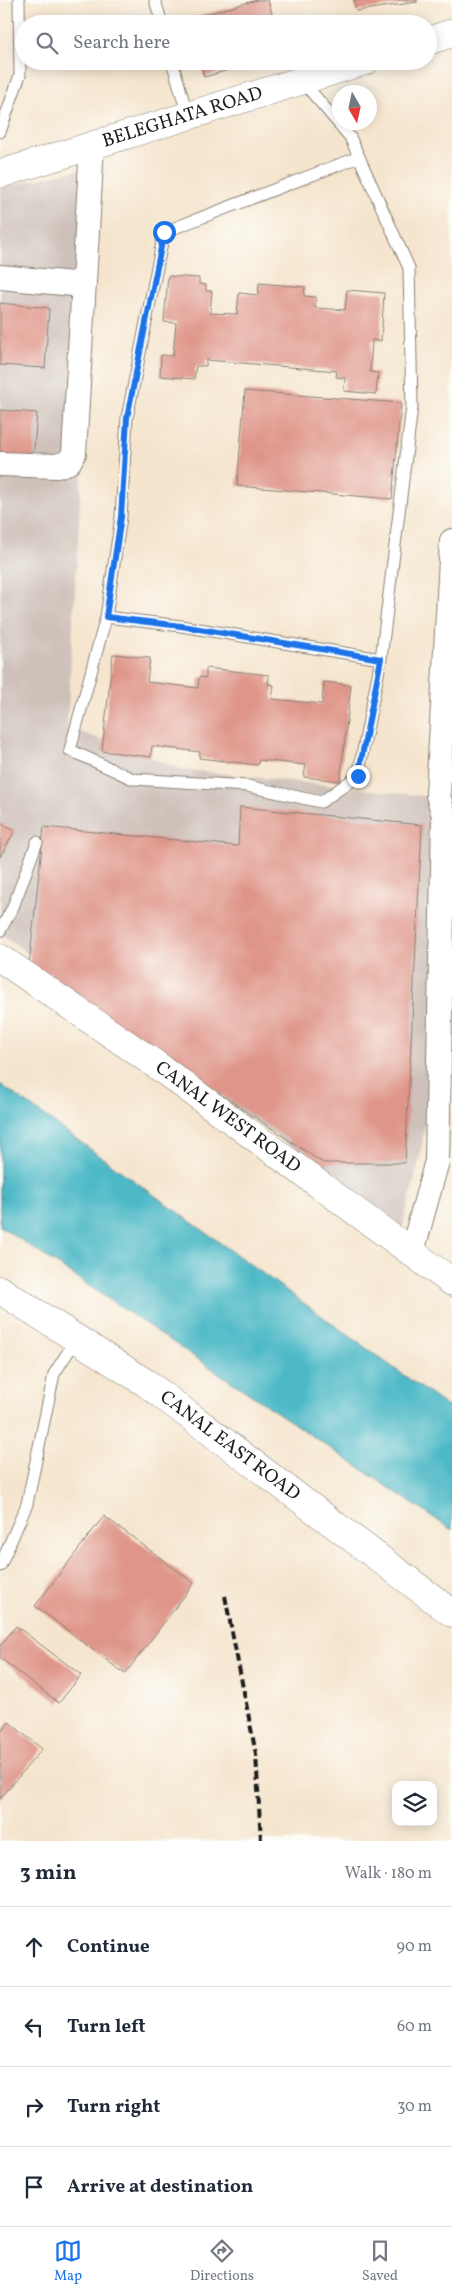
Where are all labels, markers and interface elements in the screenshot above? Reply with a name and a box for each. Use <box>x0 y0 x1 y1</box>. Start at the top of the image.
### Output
search box <box>15 15 437 70</box>
icon: search <box>33 29 61 57</box>
text: Search here <box>73 30 170 56</box>
street label: BELEGHATA ROAD <box>99 80 266 155</box>
north arrow <box>332 85 377 130</box>
route start <box>153 221 176 244</box>
route end <box>347 765 370 788</box>
street label: CANAL WEST ROAD <box>150 1055 306 1180</box>
street label: CANAL EAST ROAD <box>154 1385 306 1507</box>
map controls <box>392 1781 437 1826</box>
button: layers <box>392 1781 437 1826</box>
text: 3 min <box>20 1859 76 1888</box>
text: Walk · 180 m <box>345 1863 432 1885</box>
icon: ahead <box>20 1933 48 1961</box>
text: Continue <box>67 1934 150 1960</box>
text: 90 m <box>396 1936 432 1958</box>
icon: left <box>20 2013 48 2041</box>
text: Turn left <box>67 2014 146 2040</box>
text: 60 m <box>397 2016 432 2038</box>
icon: right <box>20 2093 48 2121</box>
text: Turn right <box>67 2094 160 2120</box>
text: 30 m <box>397 2096 432 2118</box>
icon: arrive <box>20 2173 48 2201</box>
text: Arrive at destination <box>67 2174 253 2200</box>
tab: Map <box>54 2237 82 2286</box>
tab: Directions <box>190 2237 254 2286</box>
tab: Saved <box>362 2237 398 2286</box>

